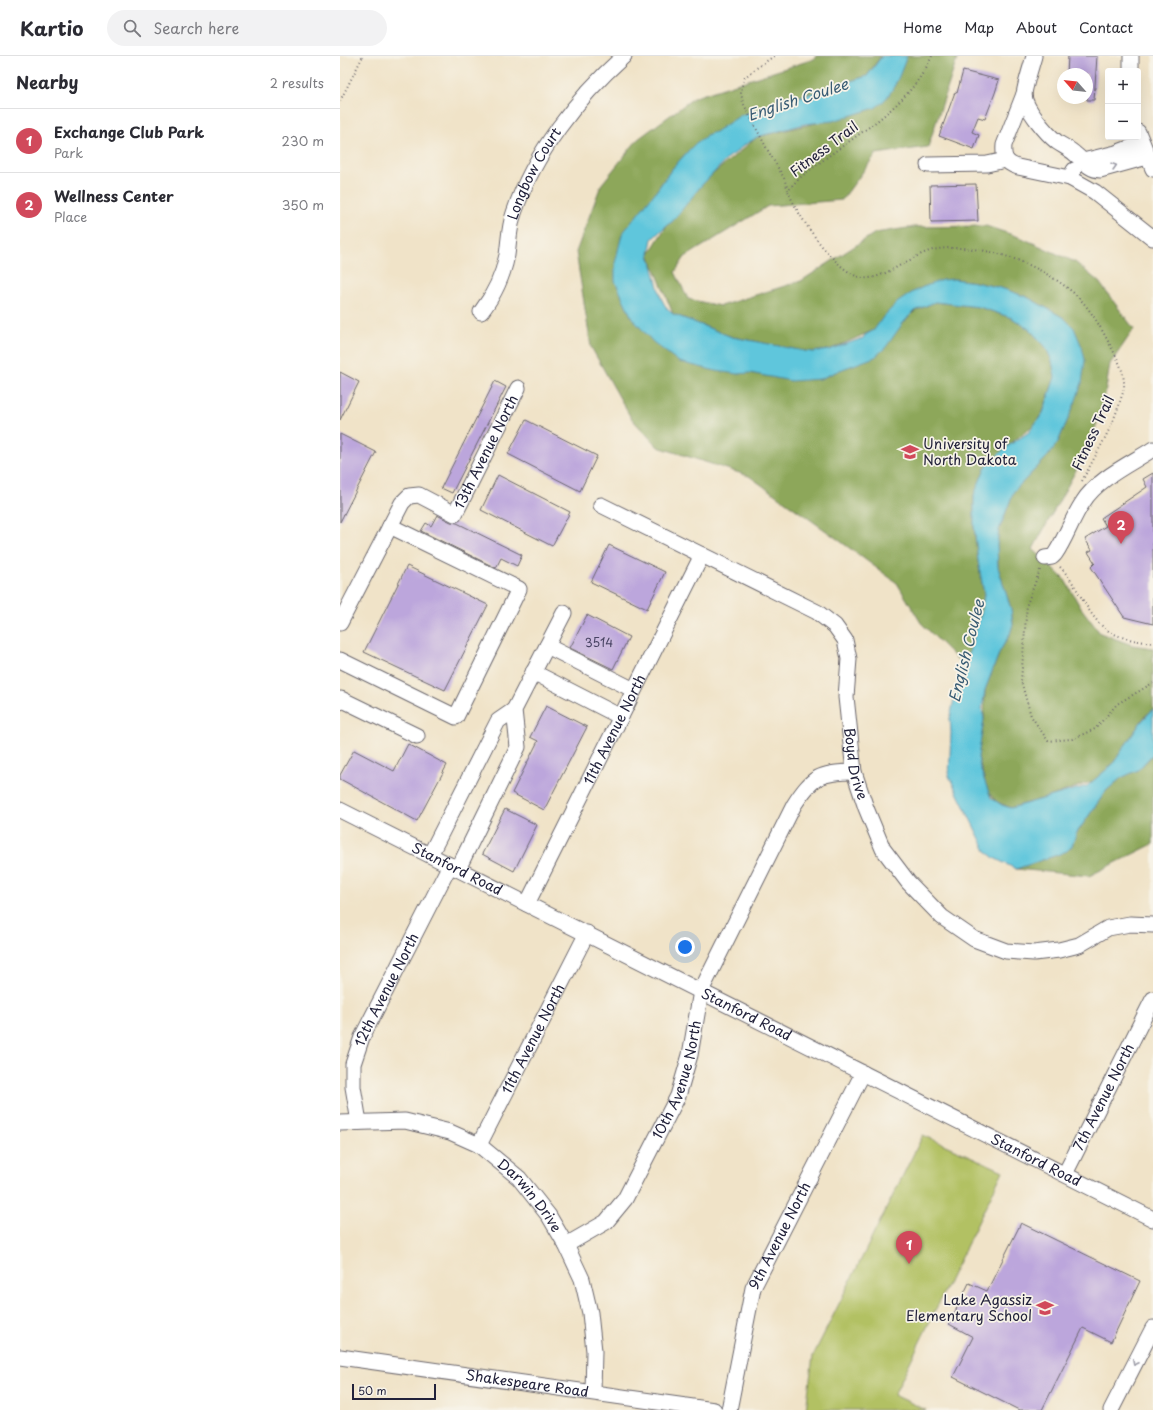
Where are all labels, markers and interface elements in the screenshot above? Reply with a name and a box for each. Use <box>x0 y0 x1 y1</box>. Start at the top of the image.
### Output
search box <box>107 10 387 46</box>
text: Kartio <box>20 14 83 42</box>
text: Search here <box>153 16 239 39</box>
icon: search <box>121 17 143 39</box>
text: Home <box>903 17 942 38</box>
text: Map <box>964 17 994 38</box>
text: About <box>1016 17 1057 38</box>
text: Contact <box>1079 17 1133 38</box>
north arrow <box>1057 68 1093 104</box>
map controls <box>1105 68 1141 140</box>
button: + <box>1105 68 1141 104</box>
text: Nearby <box>16 69 78 95</box>
water label: English Coulee <box>744 71 852 126</box>
text: 2 results <box>270 73 324 92</box>
button: − <box>1105 104 1141 140</box>
street label: Fitness Trail <box>785 116 862 181</box>
text: Exchange Club Park <box>54 120 204 143</box>
street label: Longbow Court <box>501 123 566 222</box>
text: 1 <box>26 131 32 150</box>
text: 230 m <box>282 131 324 150</box>
text: Park <box>54 143 83 162</box>
one-way arrow <box>1110 162 1117 171</box>
text: Wellness Center <box>54 184 174 207</box>
text: 2 <box>24 195 34 214</box>
text: 350 m <box>282 195 324 214</box>
text: Place <box>54 207 87 226</box>
street label: 13th Avenue North <box>448 391 523 513</box>
street label: Fitness Trail <box>1066 392 1119 474</box>
place label: University of North Dakota <box>923 433 1017 470</box>
school or university icon: University of North Dakota <box>900 442 920 462</box>
pin: 2 <box>1108 511 1134 544</box>
water label: English Coulee <box>942 596 990 704</box>
house number: 3514 <box>585 633 613 651</box>
street label: 11th Avenue North <box>577 671 650 788</box>
street label: Boyd Drive <box>839 726 873 802</box>
street label: Stanford Road <box>408 837 506 900</box>
street label: 12th Avenue North <box>349 929 424 1049</box>
your location <box>675 937 695 957</box>
street label: 11th Avenue North <box>496 980 569 1097</box>
street label: Stanford Road <box>698 982 796 1046</box>
street label: 10th Avenue North <box>647 1019 706 1143</box>
street label: 7th Avenue North <box>1067 1040 1139 1154</box>
street label: Stanford Road <box>987 1128 1085 1191</box>
street label: Darwin Drive <box>493 1153 567 1236</box>
street label: 9th Avenue North <box>743 1178 815 1293</box>
pin: 1 <box>896 1231 922 1264</box>
place label: Lake Agassiz Elementary School <box>906 1289 1032 1326</box>
school or university icon: Lake Agassiz Elementary School <box>1035 1298 1055 1318</box>
one-way arrow <box>1132 1359 1140 1366</box>
street label: Shakespeare Road <box>464 1364 590 1402</box>
scale bar <box>352 1382 436 1401</box>
text: 50 m <box>358 1382 387 1399</box>

